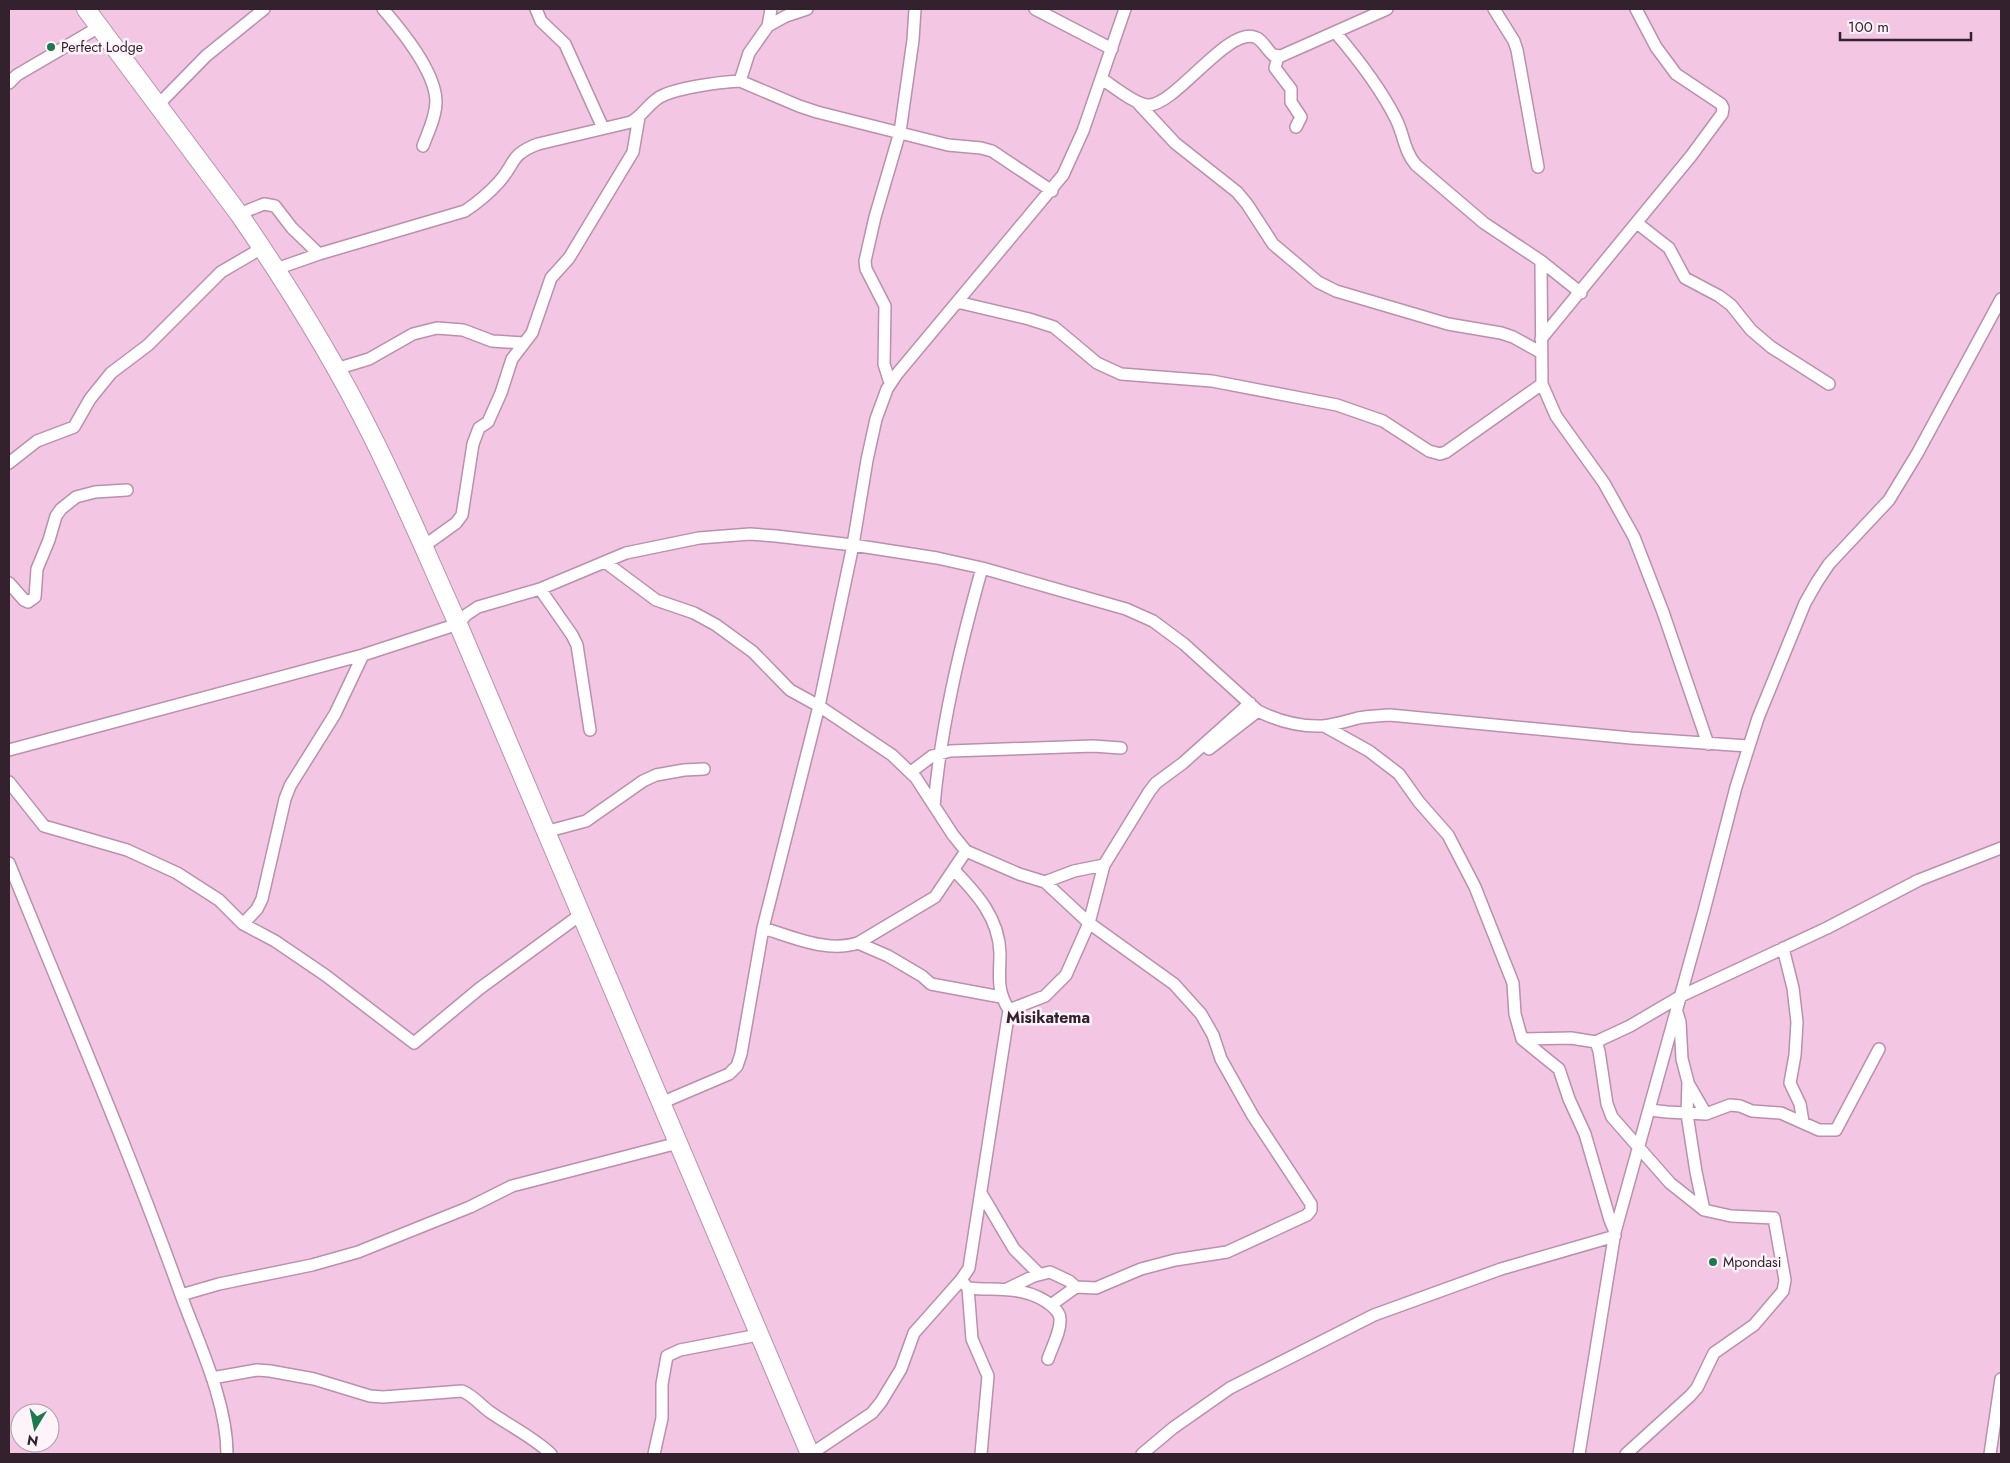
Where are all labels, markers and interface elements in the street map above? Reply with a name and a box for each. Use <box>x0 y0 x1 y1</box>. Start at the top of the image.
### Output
scale bar <box>1840 10 1971 42</box>
text: 100 m <box>1848 16 1889 38</box>
place label: Perfect Lodge <box>61 37 143 57</box>
marker: Perfect Lodge <box>45 41 57 53</box>
district label: Misikatema <box>1006 1006 1090 1029</box>
place label: Mpondasi <box>1723 1252 1781 1272</box>
marker: Mpondasi <box>1707 1256 1719 1268</box>
north arrow <box>10 1403 60 1453</box>
text: N <box>26 1430 40 1452</box>

